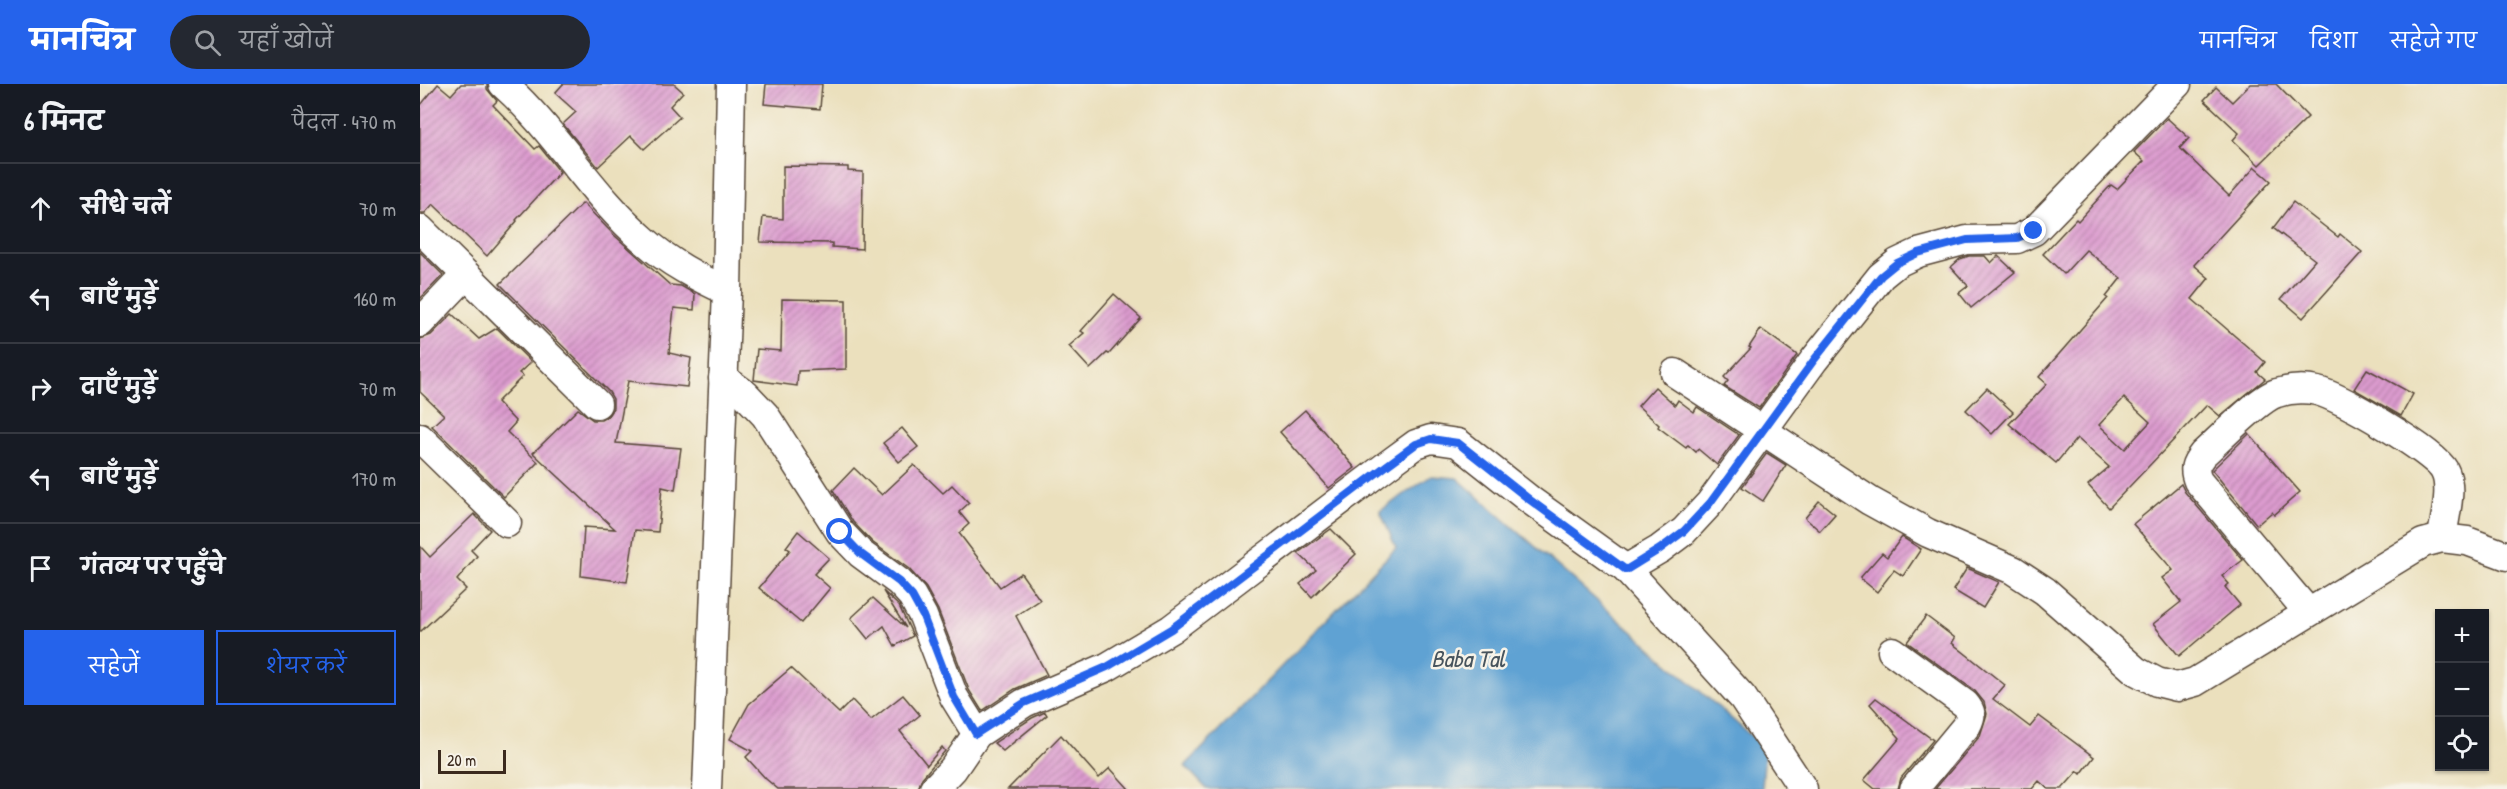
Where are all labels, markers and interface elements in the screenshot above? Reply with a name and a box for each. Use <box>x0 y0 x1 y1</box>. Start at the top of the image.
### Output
search box <box>170 15 590 69</box>
text: मानचित्र <box>30 21 134 59</box>
text: यहाँ खोजें <box>239 25 333 55</box>
icon: search <box>191 26 224 59</box>
text: मानचित्र <box>2200 26 2277 55</box>
text: दिशा <box>2310 26 2357 55</box>
text: सहेजे गए <box>2390 26 2477 55</box>
text: 6 मिनट <box>24 103 103 138</box>
text: पैदल · 470 m <box>292 108 396 135</box>
text: सीधे चलें <box>81 191 171 221</box>
icon: ahead <box>24 192 57 225</box>
text: 70 m <box>359 195 396 222</box>
route end <box>2020 217 2046 243</box>
text: बाएँ मुड़ें <box>81 281 158 311</box>
icon: left <box>24 282 57 315</box>
text: 160 m <box>354 285 396 312</box>
text: दाएँ मुड़ें <box>81 371 157 401</box>
icon: right <box>24 372 57 405</box>
text: 70 m <box>359 375 396 402</box>
text: बाएँ मुड़ें <box>81 461 158 491</box>
icon: left <box>24 462 57 495</box>
text: 170 m <box>352 465 396 492</box>
route start <box>826 518 852 544</box>
text: गंतव्य पर पहुँचे <box>81 551 225 581</box>
icon: arrive <box>24 552 57 585</box>
map controls <box>2435 609 2489 771</box>
button: + <box>2435 609 2489 663</box>
button: सहेजें <box>24 630 204 705</box>
button: शेयर करें <box>216 630 396 705</box>
water label: Baba Tal <box>1431 642 1506 674</box>
button: − <box>2435 663 2489 717</box>
button: locate <box>2435 717 2489 771</box>
scale bar <box>438 747 506 774</box>
text: 20 m <box>447 749 476 771</box>

